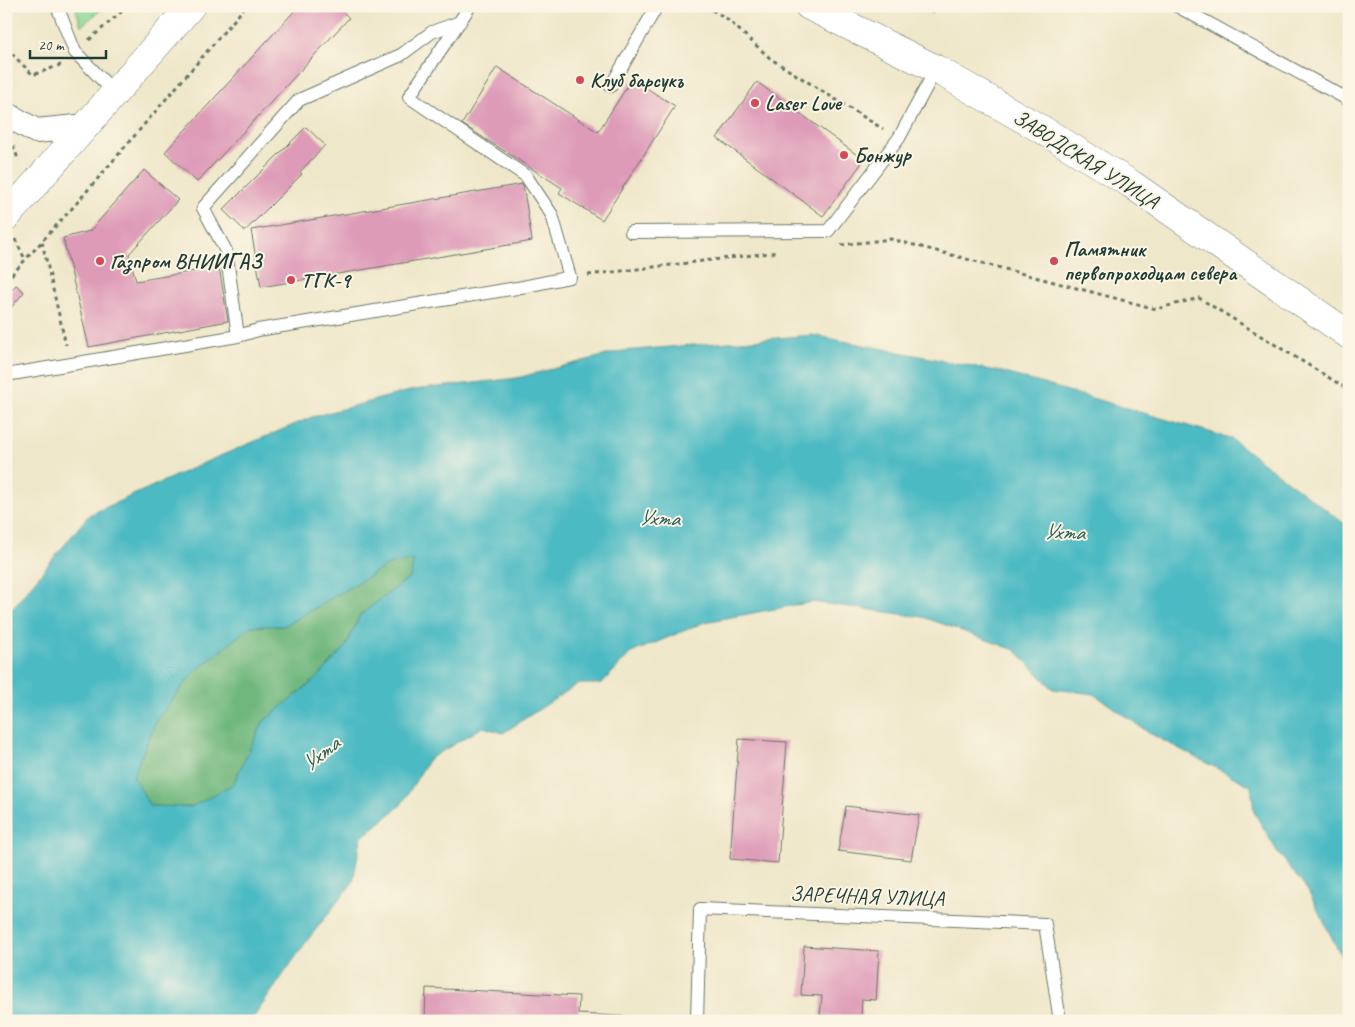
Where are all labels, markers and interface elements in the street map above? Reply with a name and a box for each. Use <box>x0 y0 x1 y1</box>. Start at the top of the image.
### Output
scale bar <box>30 28 106 60</box>
text: 20 m <box>38 36 65 55</box>
place label: Клуб барсукъ <box>590 67 685 93</box>
marker: Клуб барсукъ <box>574 74 586 86</box>
place label: Laser Love <box>765 90 843 116</box>
marker: Laser Love <box>749 97 761 109</box>
street label: ЗАВОДСКАЯ УЛИЦА <box>1008 104 1165 215</box>
place label: Бонжур <box>854 142 912 169</box>
marker: Бонжур <box>838 149 850 161</box>
place label: Памятник первопроходцам севера <box>1064 236 1238 286</box>
place label: Газпром ВНИИГАЗ <box>110 248 264 275</box>
marker: Газпром ВНИИГАЗ <box>94 255 106 267</box>
marker: Памятник первопроходцам севера <box>1048 255 1060 267</box>
place label: ТГК-9 <box>301 267 353 293</box>
marker: ТГК-9 <box>285 274 297 286</box>
water label: Ухта <box>638 503 682 533</box>
water label: Ухта <box>1043 517 1087 547</box>
water label: Ухта <box>296 729 347 777</box>
street label: ЗАРЕЧНАЯ УЛИЦА <box>790 880 946 912</box>

